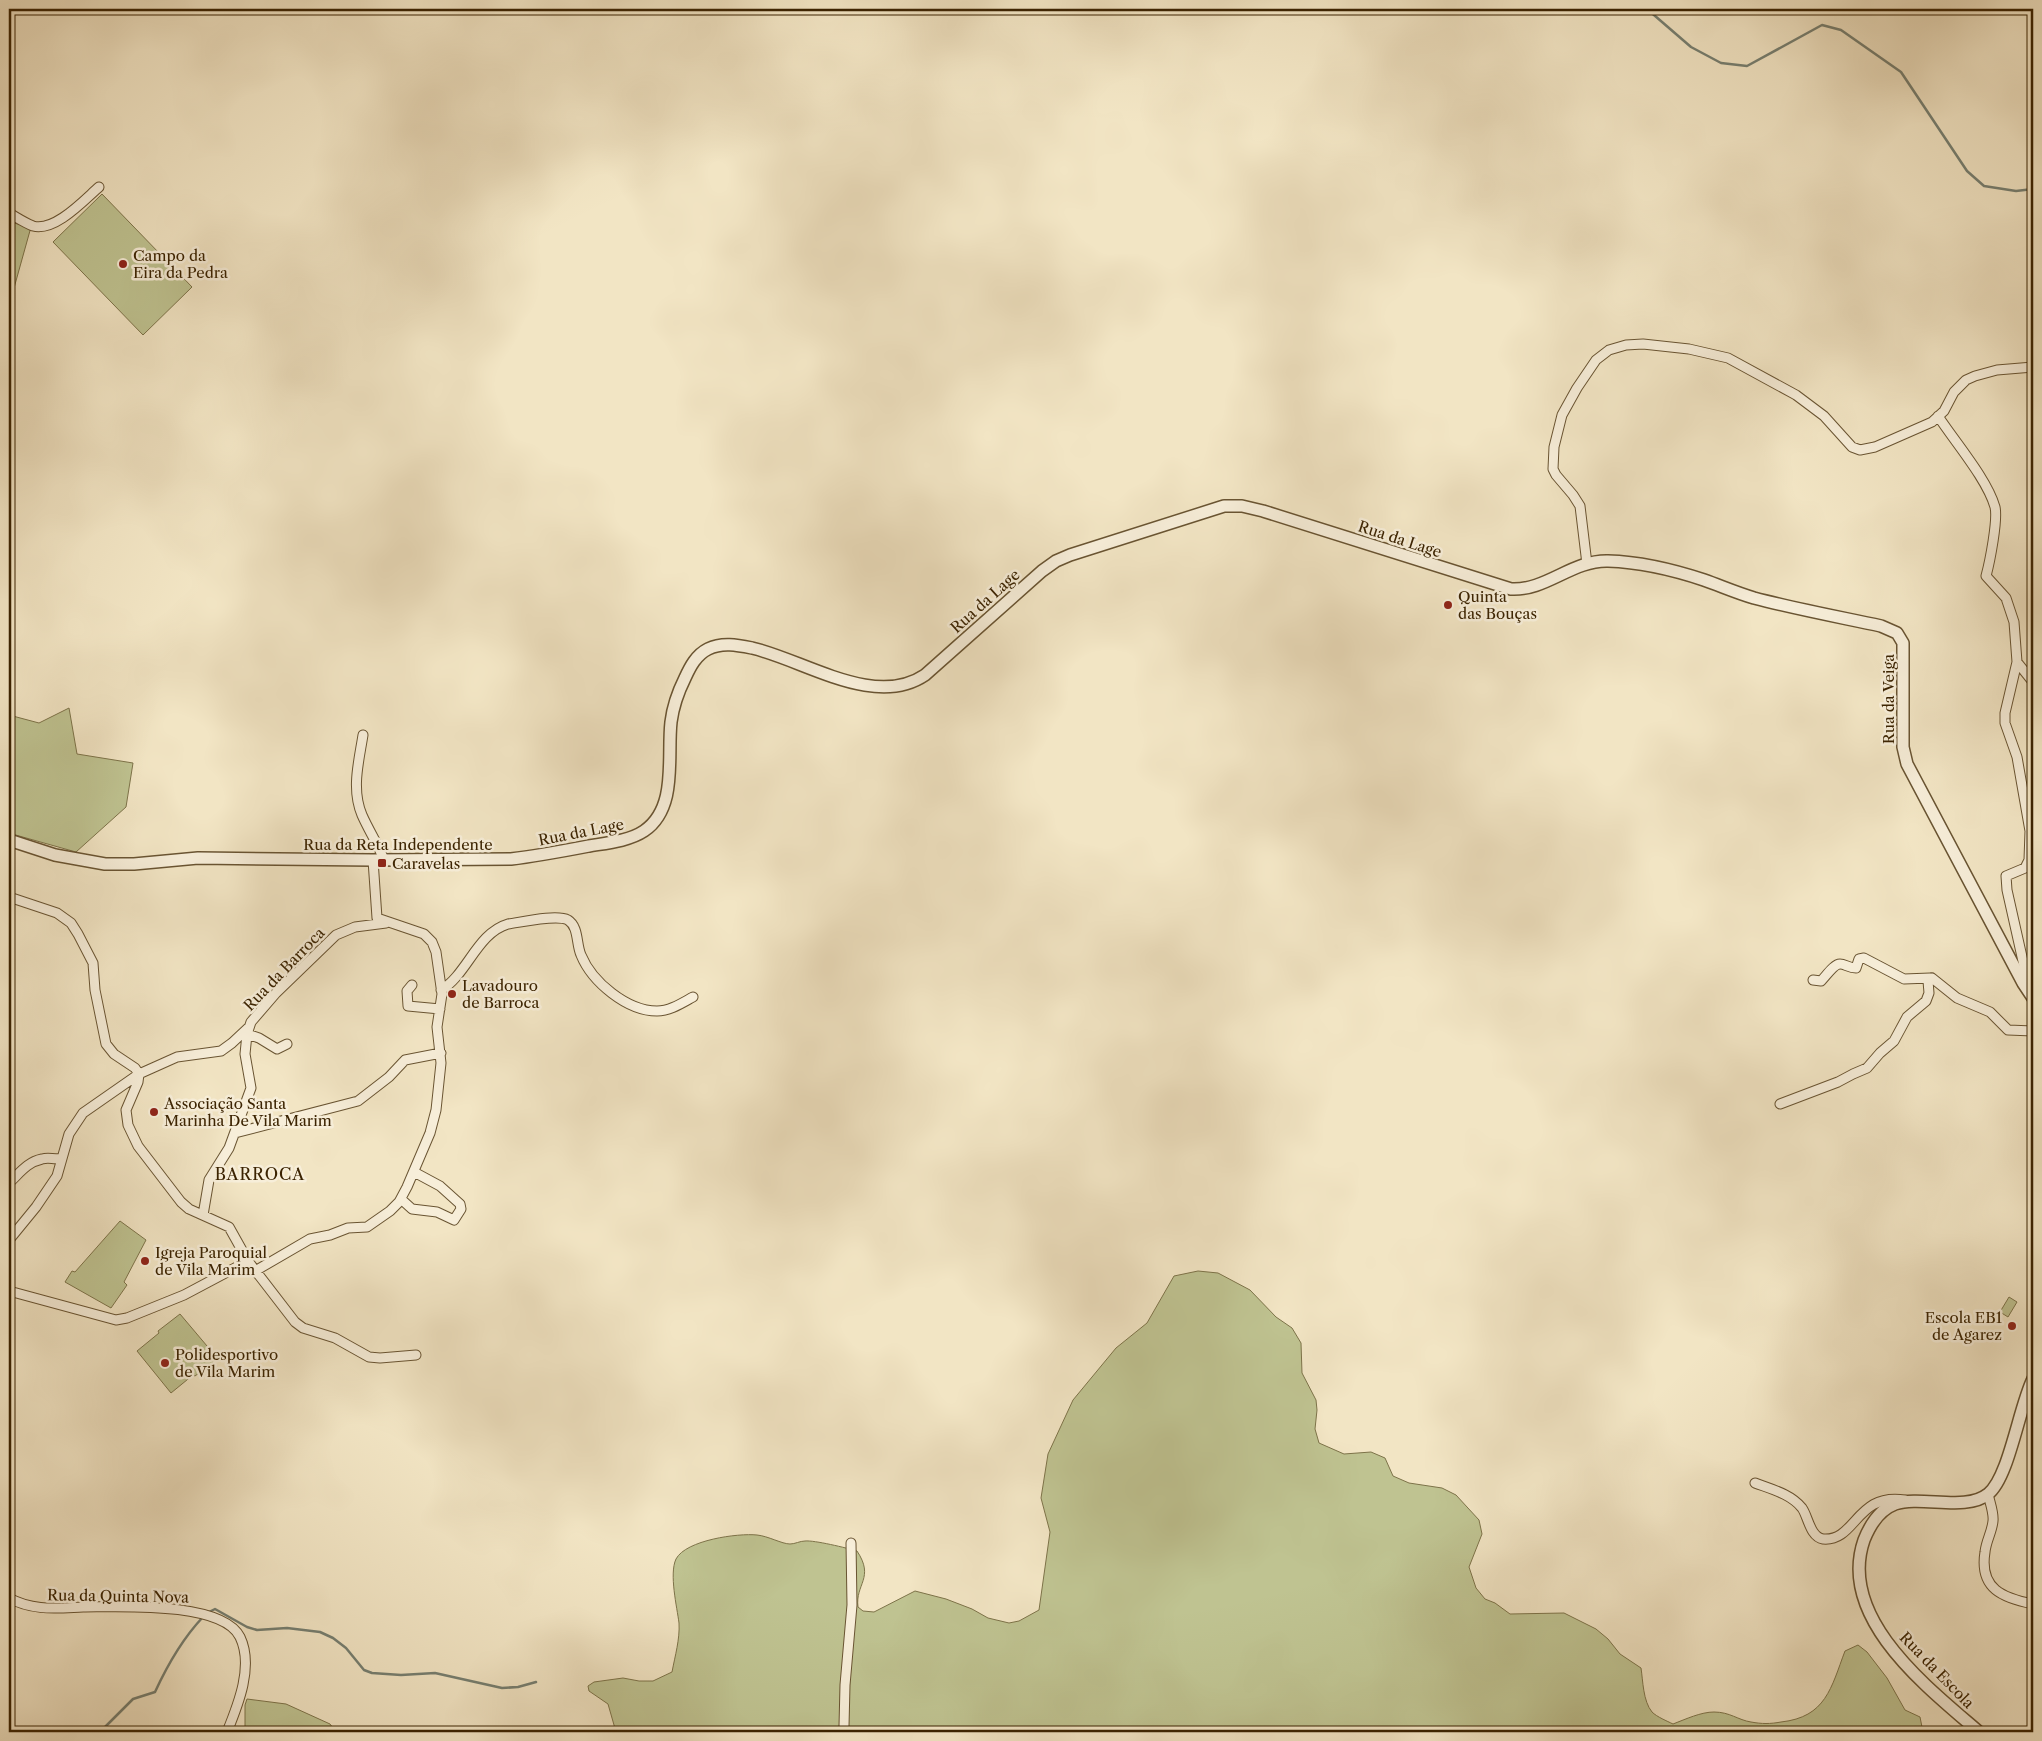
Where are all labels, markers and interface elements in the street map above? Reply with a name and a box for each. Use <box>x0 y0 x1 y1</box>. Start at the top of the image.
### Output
place label: Campo da Eira da Pedra <box>133 246 228 282</box>
marker: Campo da Eira da Pedra <box>117 258 129 270</box>
street label: Rua da Lage <box>1356 517 1444 561</box>
street label: Rua da Lage <box>946 565 1024 637</box>
place label: Quinta das Bouças <box>1458 587 1537 623</box>
marker: Quinta das Bouças <box>1442 599 1454 611</box>
street label: Rua da Veiga <box>1879 654 1898 744</box>
street label: Rua da Lage <box>537 814 625 850</box>
street label: Rua da Reta Independente <box>303 835 493 854</box>
place label: Caravelas <box>392 854 460 873</box>
marker: Caravelas <box>376 857 388 869</box>
street label: Rua da Barroca <box>239 923 329 1015</box>
place label: Lavadouro de Barroca <box>462 976 539 1012</box>
marker: Lavadouro de Barroca <box>446 988 458 1000</box>
place label: Associação Santa Marinha De Vila Marim <box>163 1094 332 1130</box>
marker: Associação Santa Marinha De Vila Marim <box>148 1106 160 1118</box>
district label: BARROCA <box>215 1164 305 1184</box>
place label: Igreja Paroquial de Vila Marim <box>155 1243 268 1279</box>
marker: Igreja Paroquial de Vila Marim <box>139 1255 151 1267</box>
place label: Escola EB1 de Agarez <box>1925 1308 2003 1344</box>
marker: Escola EB1 de Agarez <box>2006 1320 2018 1332</box>
place label: Polidesportivo de Vila Marim <box>175 1345 278 1381</box>
marker: Polidesportivo de Vila Marim <box>159 1357 171 1369</box>
street label: Rua da Quinta Nova <box>47 1585 189 1607</box>
street label: Rua da Escola <box>1896 1628 1978 1712</box>

